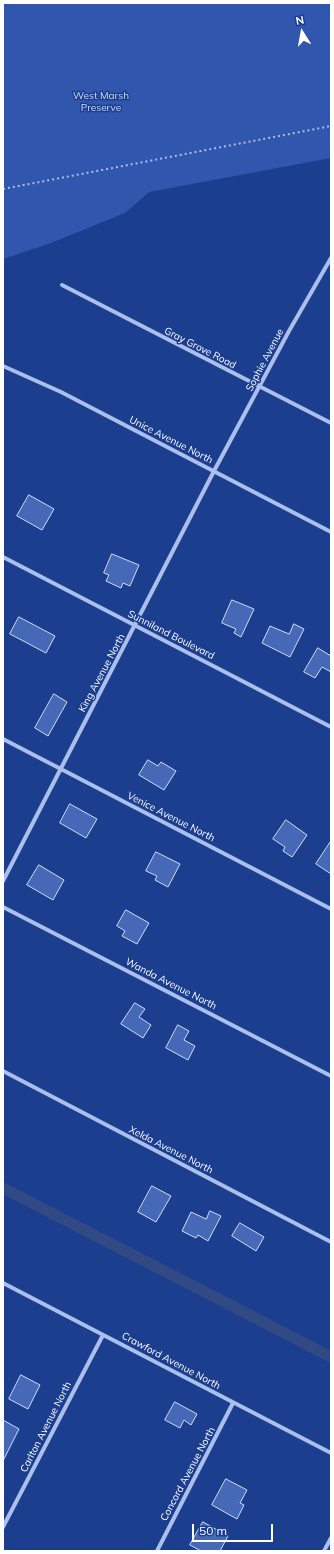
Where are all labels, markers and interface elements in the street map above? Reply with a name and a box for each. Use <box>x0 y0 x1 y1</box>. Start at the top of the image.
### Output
north arrow <box>282 12 322 52</box>
text: N <box>294 13 305 28</box>
park label: West Marsh Preserve <box>73 90 129 114</box>
street label: Gray Grove Road <box>162 325 238 371</box>
street label: Sophie Avenue <box>243 327 287 393</box>
street label: Unice Avenue North <box>127 414 215 466</box>
street label: Sunniland Boulevard <box>126 608 216 662</box>
street label: King Avenue North <box>76 632 128 714</box>
street label: Venice Avenue North <box>125 790 217 844</box>
street label: Wanda Avenue North <box>123 956 219 1012</box>
street label: Xelda Avenue North <box>127 1124 215 1176</box>
street label: Crawford Avenue North <box>120 1330 222 1392</box>
street label: Carlton Avenue North <box>18 1380 74 1474</box>
street label: Concord Avenue North <box>158 1425 218 1523</box>
scale bar <box>194 1516 275 1542</box>
text: 50 m <box>199 1523 227 1538</box>

